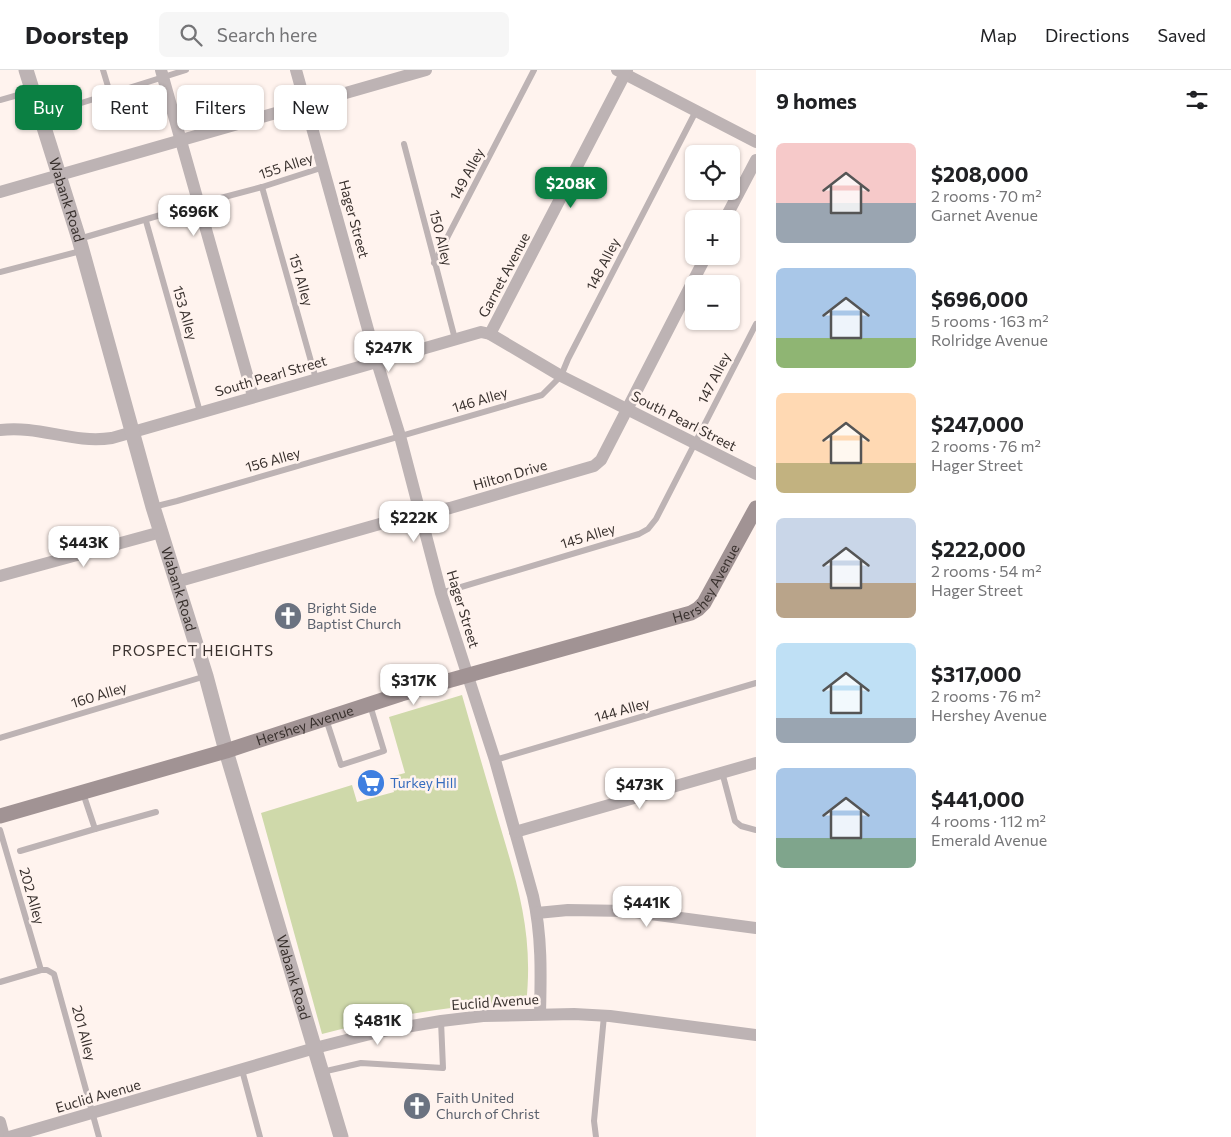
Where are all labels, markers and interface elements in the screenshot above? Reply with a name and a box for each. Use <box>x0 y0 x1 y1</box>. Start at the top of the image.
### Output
search box <box>159 12 509 57</box>
text: Doorstep <box>25 20 129 49</box>
icon: search <box>177 21 205 49</box>
text: Search here <box>217 23 317 46</box>
text: Map <box>980 24 1017 46</box>
text: Directions <box>1045 24 1129 46</box>
text: Saved <box>1157 24 1206 46</box>
chip: Buy <box>15 85 82 130</box>
chip: Rent <box>92 85 167 130</box>
chip: Filters <box>177 85 264 130</box>
chip: New <box>274 85 347 130</box>
icon: filters <box>1183 86 1211 114</box>
text: 9 homes <box>776 88 857 113</box>
street label: 149 Alley <box>446 145 487 203</box>
map controls <box>685 145 740 330</box>
button: locate <box>685 145 740 200</box>
street label: 155 Alley <box>257 149 315 182</box>
street label: Wabank Road <box>46 155 88 244</box>
text: $208,000 <box>931 161 1028 186</box>
icon: home <box>816 163 876 223</box>
pin: $208K <box>536 166 606 209</box>
text: $208K <box>546 173 596 192</box>
street label: Hager Street <box>336 178 373 260</box>
text: 2 rooms · 70 m² <box>931 186 1042 205</box>
pin: $696K <box>159 194 229 237</box>
text: $696K <box>169 201 219 220</box>
text: Garnet Avenue <box>931 205 1038 224</box>
street label: 150 Alley <box>426 208 457 268</box>
button: + <box>685 210 740 265</box>
street label: Garnet Avenue <box>474 229 533 320</box>
street label: 148 Alley <box>582 235 623 293</box>
street label: 151 Alley <box>286 252 317 308</box>
button: − <box>685 275 740 330</box>
street label: 153 Alley <box>170 284 201 342</box>
text: $696,000 <box>931 286 1028 311</box>
icon: home <box>816 288 876 348</box>
text: 5 rooms · 163 m² <box>931 311 1049 330</box>
pin: $247K <box>354 330 424 373</box>
text: Rolridge Avenue <box>931 330 1048 349</box>
text: $247K <box>365 337 413 356</box>
street label: 147 Alley <box>693 349 734 406</box>
street label: South Pearl Street <box>213 351 329 400</box>
street label: 146 Alley <box>450 383 509 416</box>
street label: South Pearl Street <box>629 387 740 454</box>
text: $247,000 <box>931 411 1024 436</box>
icon: home <box>816 413 876 473</box>
text: 2 rooms · 76 m² <box>931 436 1041 455</box>
street label: 156 Alley <box>243 444 302 475</box>
text: Hager Street <box>931 455 1023 474</box>
street label: Hilton Drive <box>471 456 549 493</box>
pin: $222K <box>379 500 449 543</box>
text: $222K <box>390 507 438 526</box>
street label: 145 Alley <box>558 519 617 552</box>
pin: $443K <box>49 526 119 568</box>
text: $443K <box>59 532 109 551</box>
text: $222,000 <box>931 536 1026 561</box>
icon: home <box>816 538 876 598</box>
street label: Hershey Avenue <box>670 541 743 626</box>
street label: Wabank Road <box>158 544 200 633</box>
text: 2 rooms · 54 m² <box>931 561 1042 580</box>
street label: Hager Street <box>444 568 483 650</box>
text: Hager Street <box>931 580 1023 599</box>
place label: Bright Side Baptist Church <box>307 599 401 632</box>
church icon: Bright Side Baptist Church <box>273 601 303 631</box>
district label: PROSPECT HEIGHTS <box>112 641 274 659</box>
text: $317,000 <box>931 661 1022 686</box>
icon: home <box>816 663 876 723</box>
pin: $317K <box>379 664 449 706</box>
text: $317K <box>391 670 437 689</box>
street label: 160 Alley <box>69 678 129 711</box>
text: 2 rooms · 76 m² <box>931 686 1041 705</box>
street label: 144 Alley <box>592 694 651 726</box>
street label: Hershey Avenue <box>254 701 356 749</box>
text: Hershey Avenue <box>931 705 1047 724</box>
supermarket icon: Turkey Hill <box>356 768 386 798</box>
pin: $473K <box>605 768 675 810</box>
place label: Turkey Hill <box>390 774 457 791</box>
text: $473K <box>616 774 664 793</box>
text: $441,000 <box>931 786 1025 811</box>
icon: home <box>816 788 876 848</box>
text: 4 rooms · 112 m² <box>931 811 1046 830</box>
text: Emerald Avenue <box>931 830 1047 849</box>
street label: 202 Alley <box>16 865 49 926</box>
pin: $441K <box>612 886 682 928</box>
text: $441K <box>624 892 670 911</box>
street label: Wabank Road <box>273 933 315 1022</box>
street label: Euclid Avenue <box>451 990 539 1013</box>
street label: 201 Alley <box>69 1003 100 1062</box>
pin: $481K <box>343 1004 413 1046</box>
text: $481K <box>354 1010 402 1029</box>
street label: Euclid Avenue <box>53 1075 142 1116</box>
place label: Faith United Church of Christ <box>436 1089 540 1122</box>
church icon: Faith United Church of Christ <box>402 1091 432 1121</box>

